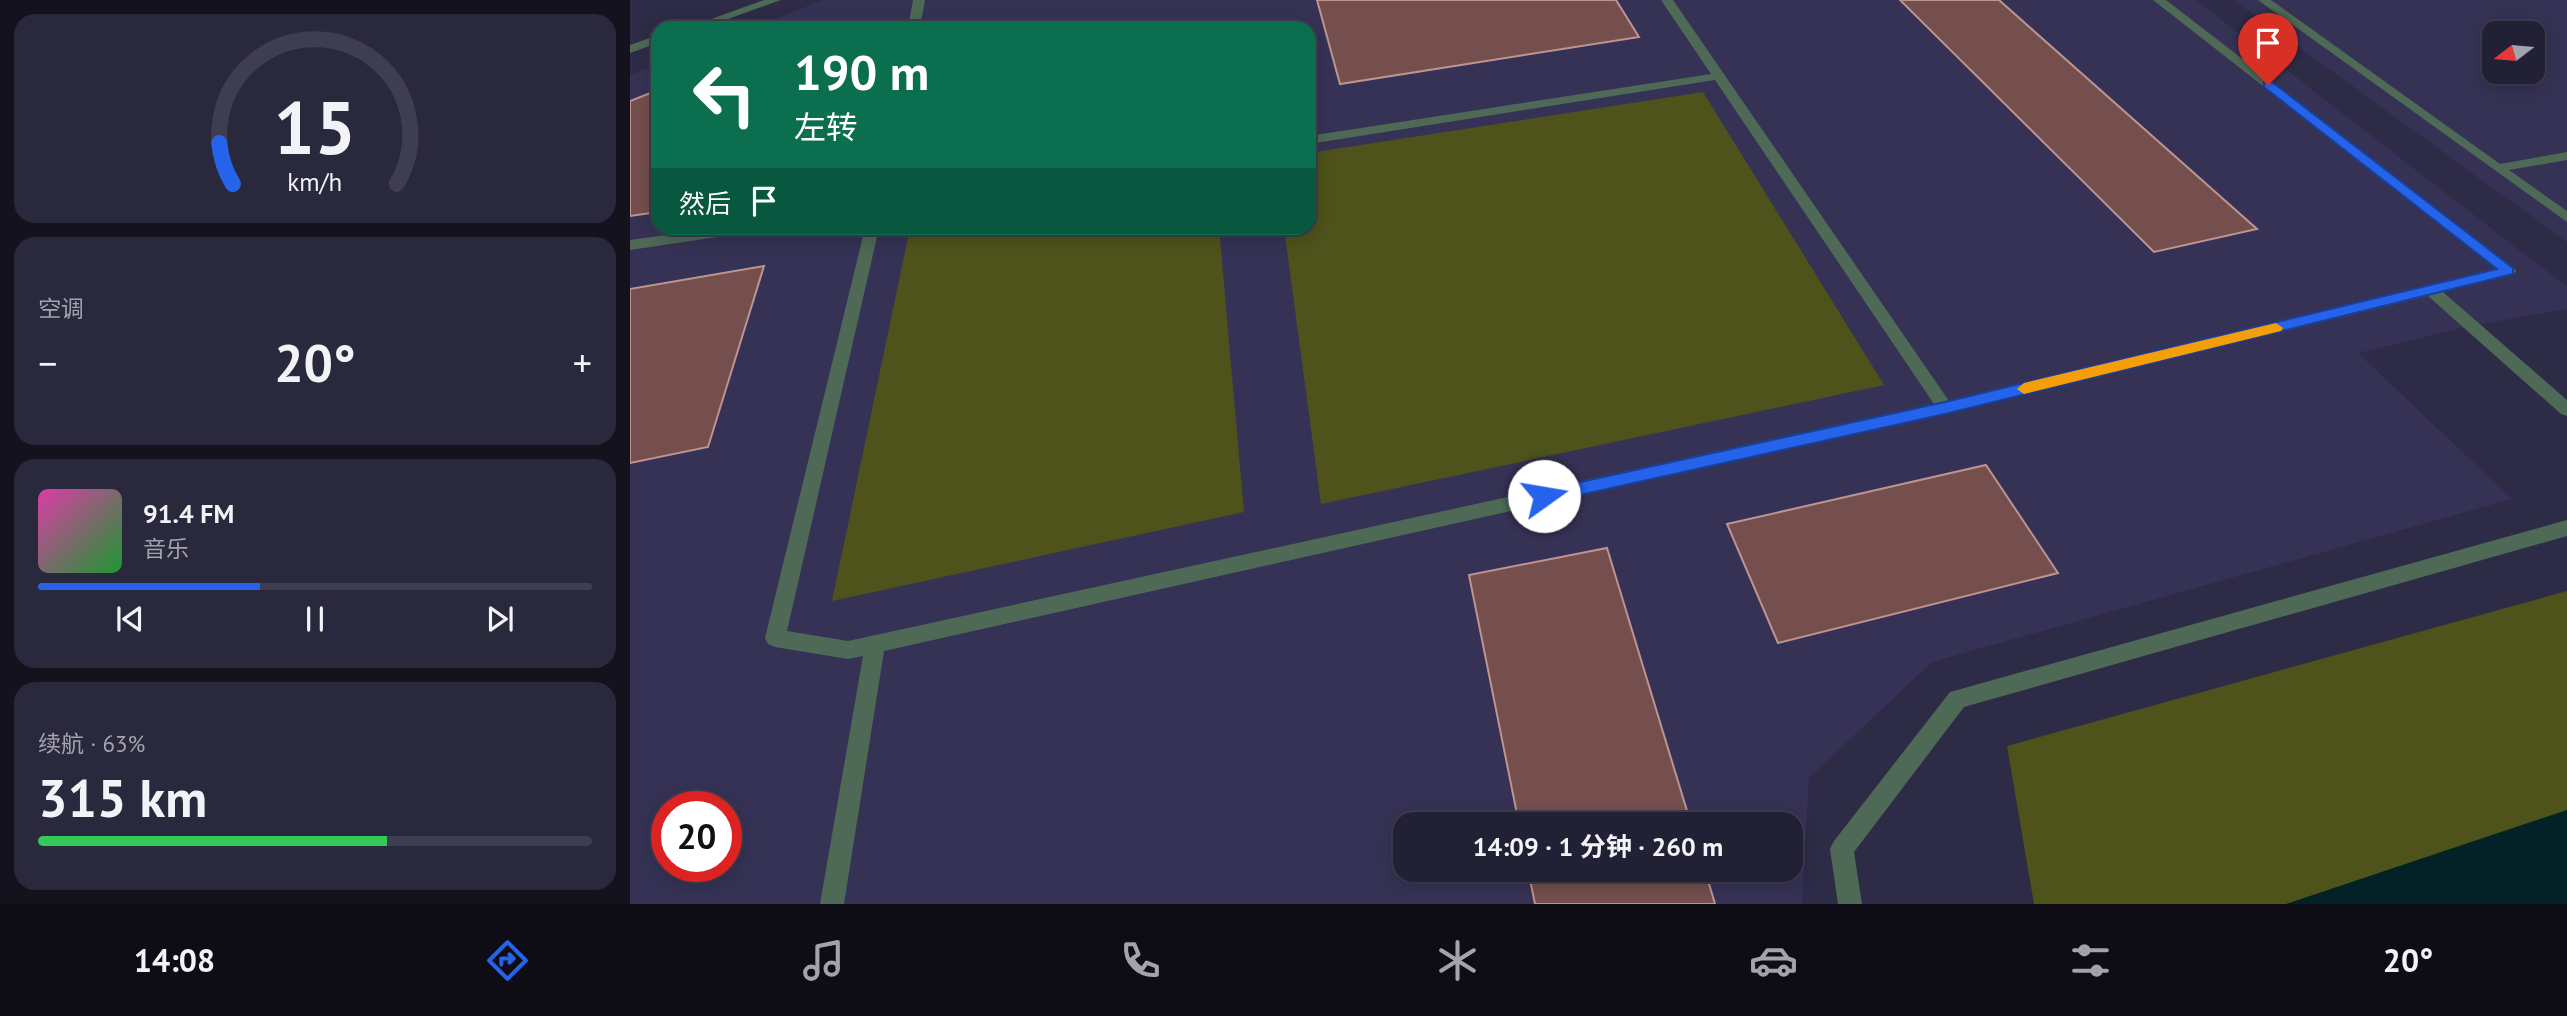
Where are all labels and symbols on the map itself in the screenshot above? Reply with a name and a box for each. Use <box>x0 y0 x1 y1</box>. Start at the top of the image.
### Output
pin <box>2238 13 2298 85</box>
north arrow <box>2482 21 2544 84</box>
position arrow <box>1507 459 1581 533</box>
speed limit sign: 20 <box>651 791 742 882</box>

